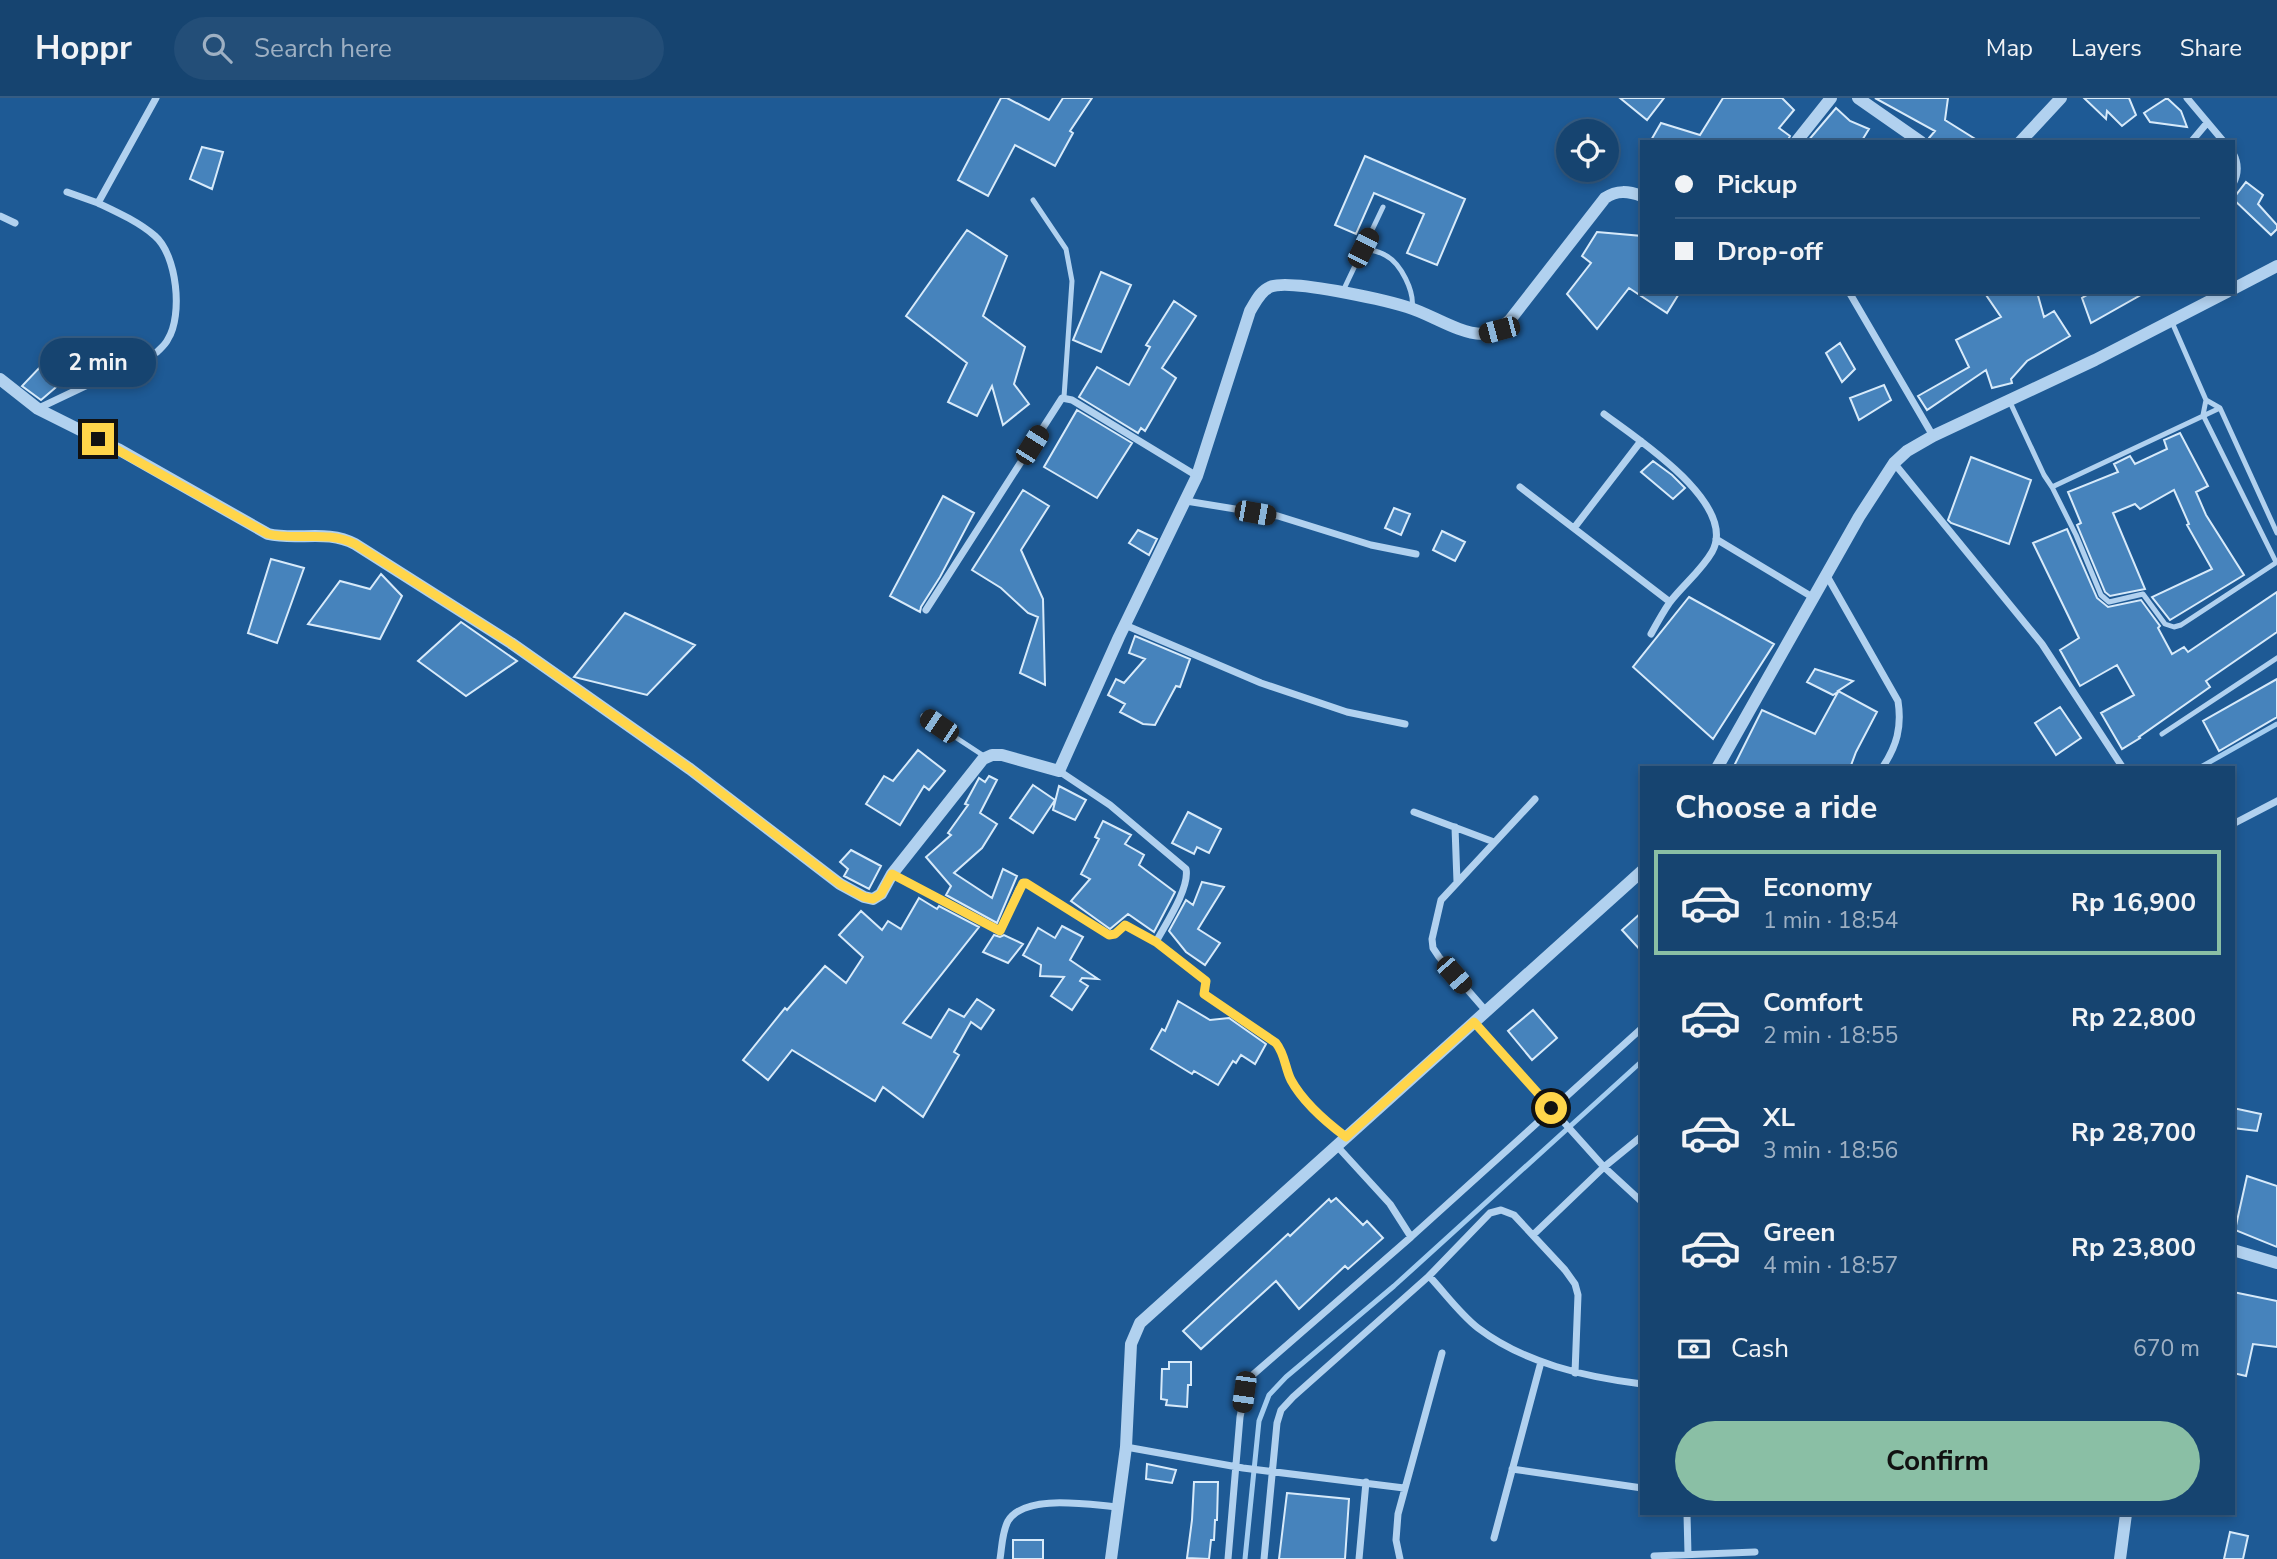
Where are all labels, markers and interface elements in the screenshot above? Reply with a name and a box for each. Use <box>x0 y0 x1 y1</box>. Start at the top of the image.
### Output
search box <box>174 17 664 80</box>
text: Hoppr <box>35 26 132 71</box>
icon: search <box>198 29 236 67</box>
text: Search here <box>254 31 392 66</box>
text: Map <box>1986 32 2033 64</box>
text: Layers <box>2071 32 2142 64</box>
text: Share <box>2180 32 2242 64</box>
map controls <box>1556 119 1619 182</box>
button: locate <box>1556 119 1619 182</box>
text: Pickup <box>1717 167 1797 202</box>
car <box>1345 225 1382 271</box>
text: Drop-off <box>1717 234 1823 269</box>
car <box>1476 314 1523 346</box>
callout: 2 min <box>40 338 156 386</box>
text: 2 min <box>68 347 128 378</box>
car <box>1012 422 1053 468</box>
route end <box>82 423 114 455</box>
car <box>1233 499 1278 527</box>
car <box>916 706 963 746</box>
text: Choose a ride <box>1675 786 1877 829</box>
text: Economy <box>1763 870 1872 905</box>
icon: car <box>1679 871 1742 934</box>
text: Rp 16,900 <box>2071 885 2196 920</box>
text: 1 min · 18:54 <box>1763 905 1898 936</box>
car <box>1433 952 1476 998</box>
text: Comfort <box>1763 985 1863 1020</box>
icon: car <box>1679 986 1742 1049</box>
text: Rp 22,800 <box>2071 1000 2196 1035</box>
text: 2 min · 18:55 <box>1763 1020 1898 1051</box>
route start <box>1535 1092 1567 1124</box>
text: XL <box>1763 1100 1795 1135</box>
icon: car <box>1679 1101 1742 1164</box>
text: Rp 28,700 <box>2071 1115 2196 1150</box>
text: 3 min · 18:56 <box>1763 1135 1898 1166</box>
text: Green <box>1763 1215 1836 1250</box>
icon: car <box>1679 1216 1742 1279</box>
text: Rp 23,800 <box>2071 1230 2196 1265</box>
text: 4 min · 18:57 <box>1763 1250 1898 1281</box>
icon: cash <box>1675 1330 1713 1368</box>
text: Cash <box>1731 1331 1789 1366</box>
text: 670 m <box>2133 1333 2200 1364</box>
car <box>1231 1370 1258 1414</box>
button: Confirm <box>1675 1421 2200 1501</box>

